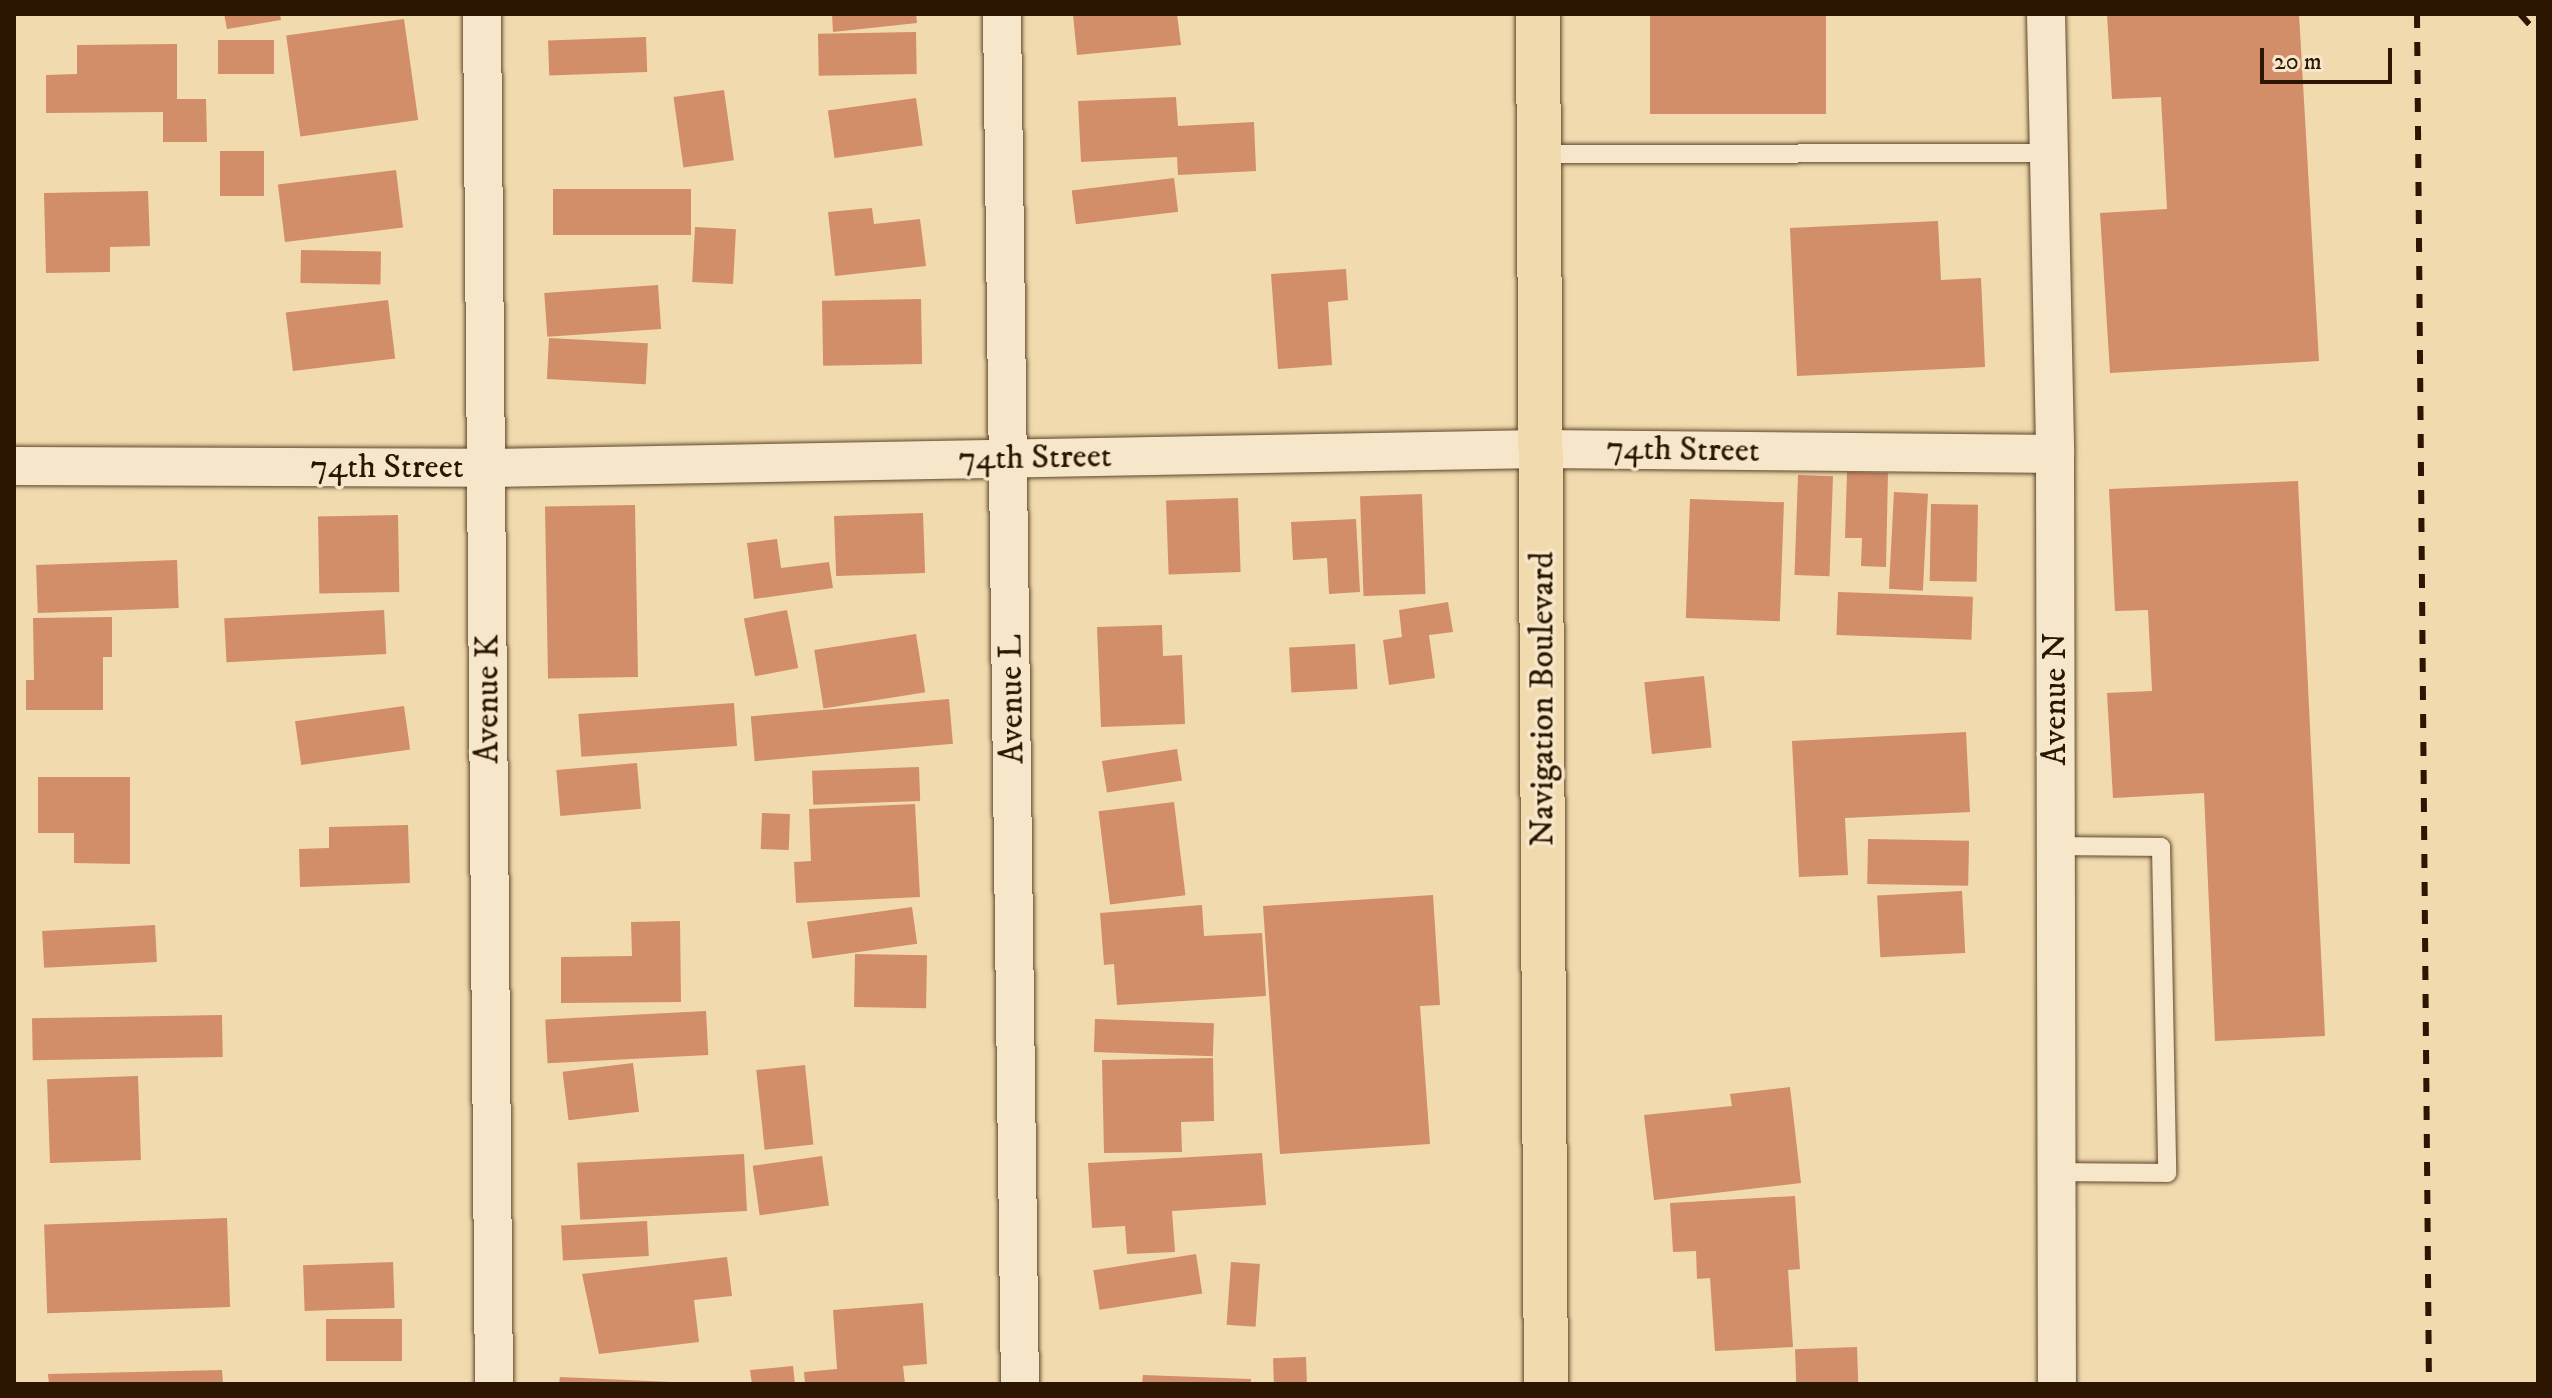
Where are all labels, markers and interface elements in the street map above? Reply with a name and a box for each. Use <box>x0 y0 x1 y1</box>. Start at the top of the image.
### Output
scale bar <box>2264 32 2396 82</box>
text: 20 m <box>2274 47 2322 77</box>
street label: 74th Street <box>1606 428 1760 472</box>
street label: 74th Street <box>958 436 1112 480</box>
street label: 74th Street <box>310 448 464 488</box>
street label: Navigation Boulevard <box>1523 552 1563 846</box>
street label: Avenue N <box>2036 632 2076 766</box>
street label: Avenue K <box>468 634 508 764</box>
street label: Avenue L <box>990 634 1034 764</box>

